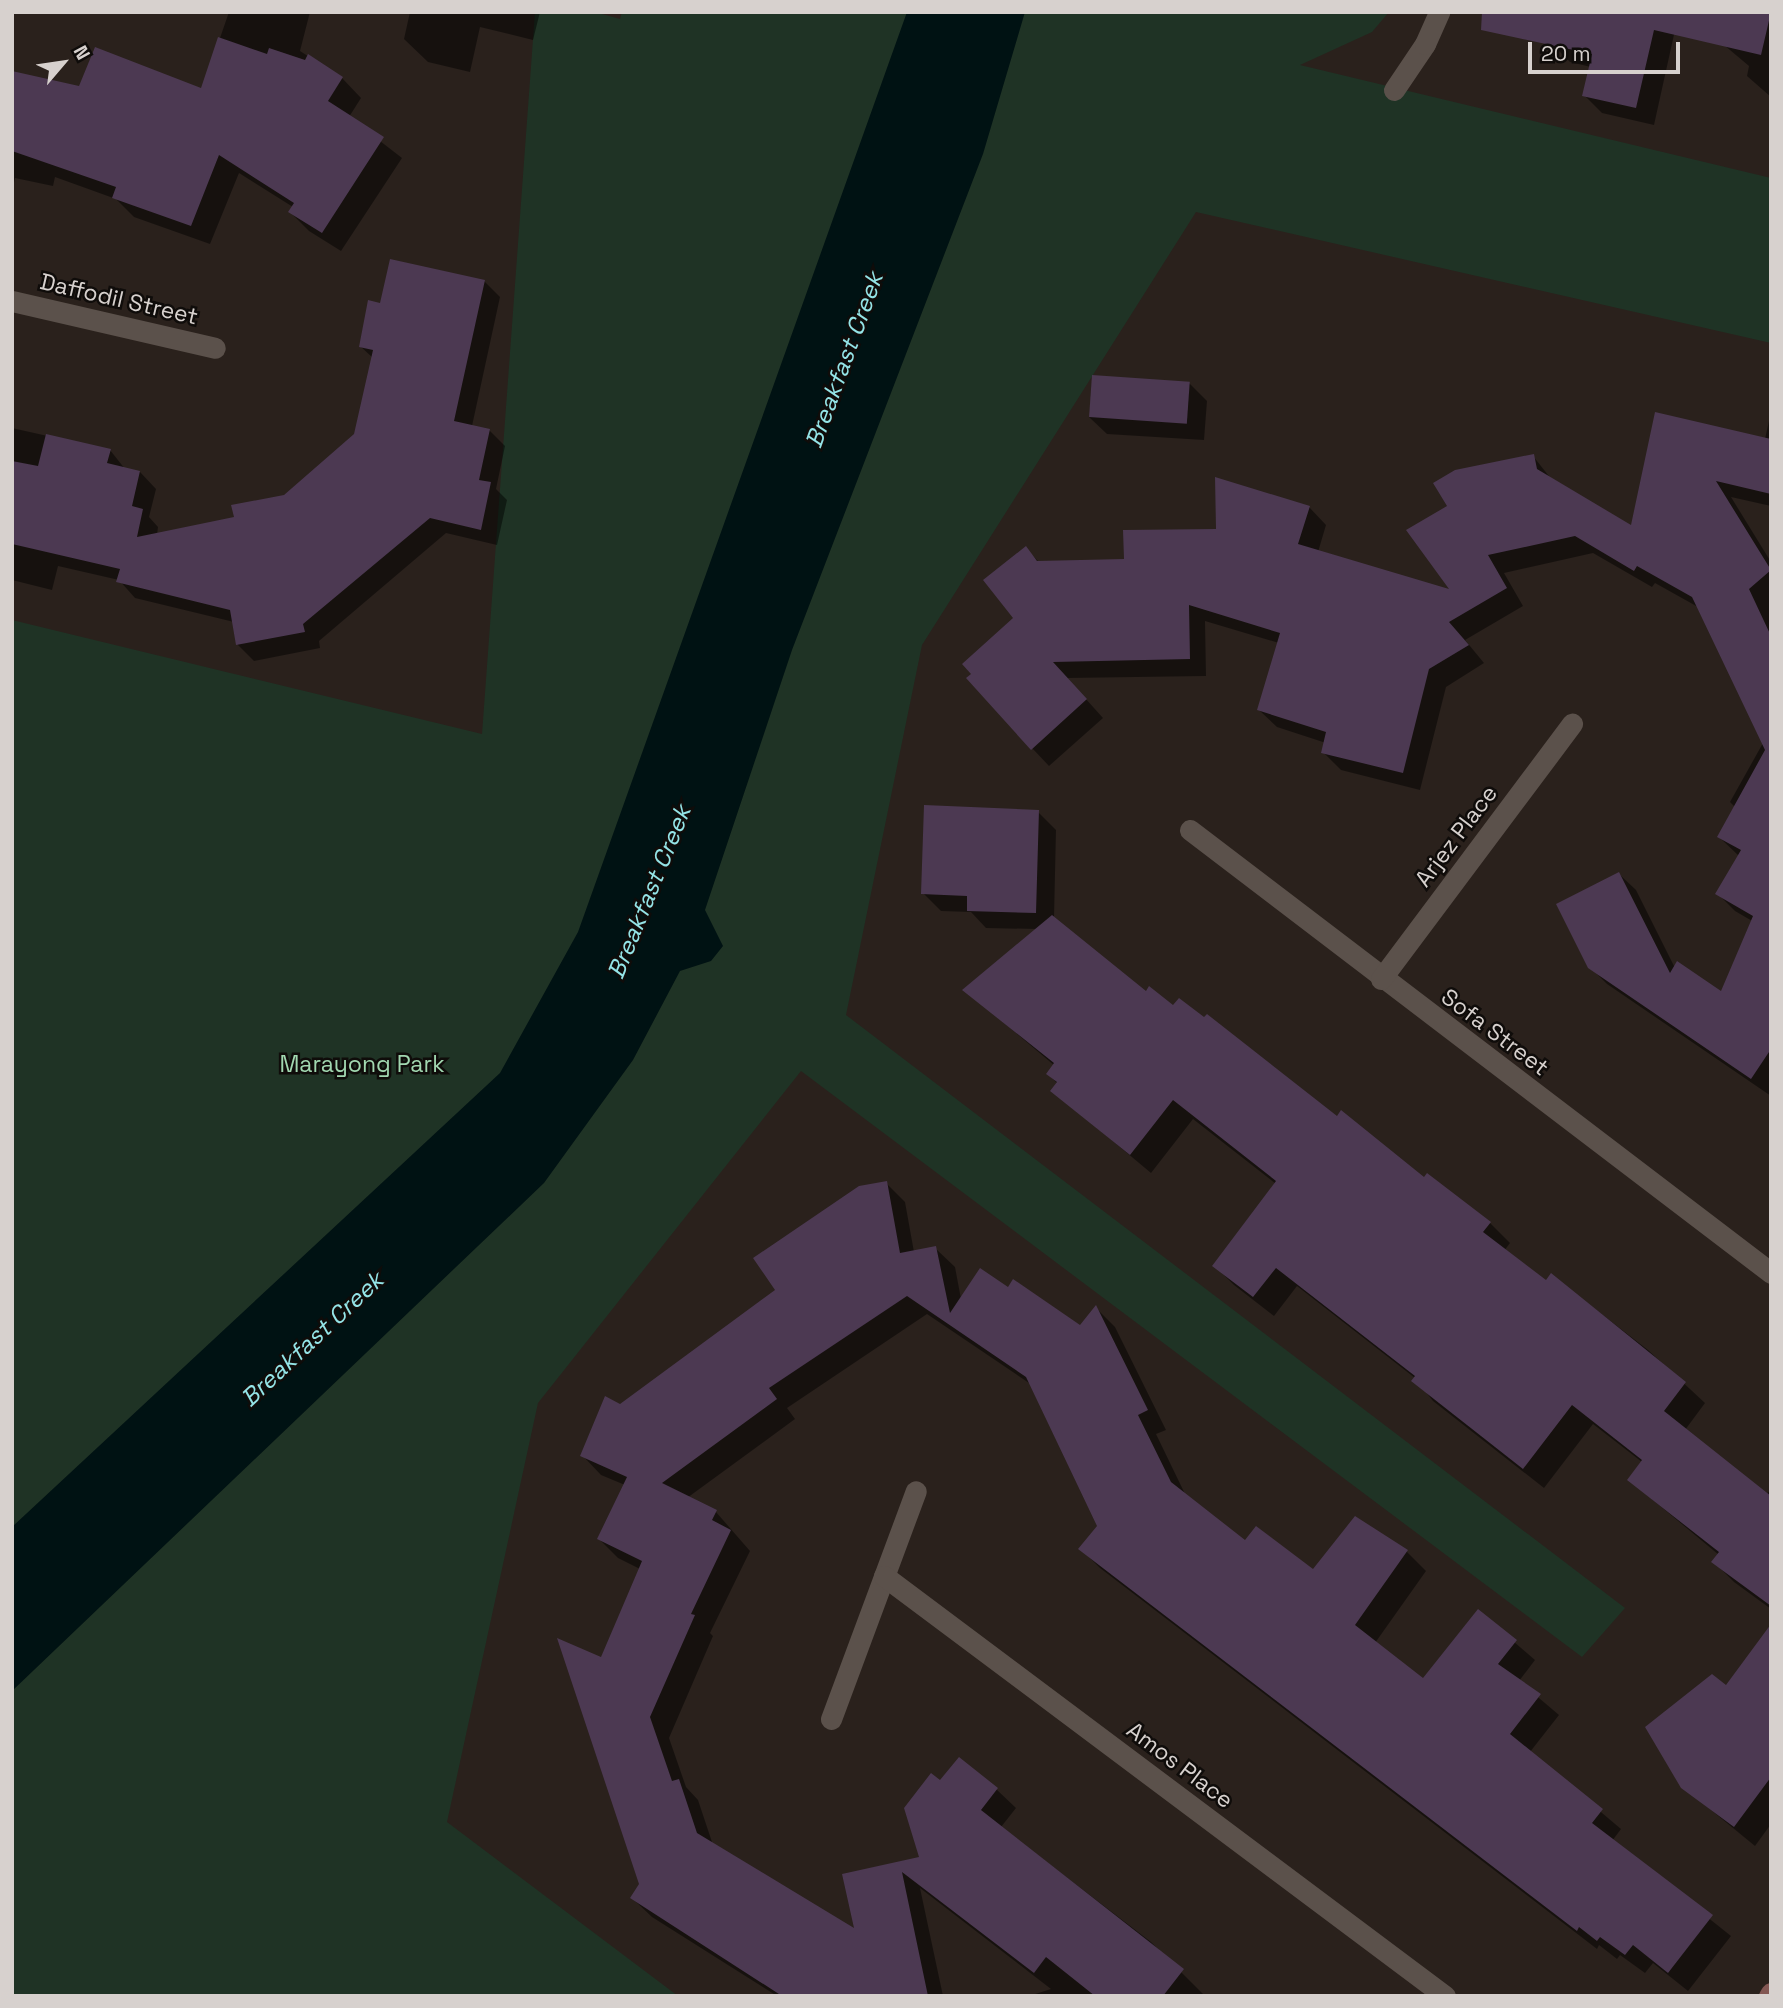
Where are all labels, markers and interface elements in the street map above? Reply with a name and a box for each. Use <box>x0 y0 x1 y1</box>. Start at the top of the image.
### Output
north arrow <box>28 28 98 98</box>
scale bar <box>1531 28 1683 72</box>
text: 20 m <box>1541 40 1591 67</box>
text: N <box>68 41 96 64</box>
street label: Daffodil Street <box>37 267 201 331</box>
water label: Breakfast Creek <box>799 268 889 452</box>
street label: Arjez Place <box>1409 780 1503 892</box>
water label: Breakfast Creek <box>601 801 697 983</box>
street label: Sofa Street <box>1436 983 1554 1081</box>
park label: Marayong Park <box>279 1050 445 1078</box>
water label: Breakfast Creek <box>235 1266 389 1412</box>
street label: Amos Place <box>1121 1716 1239 1814</box>

